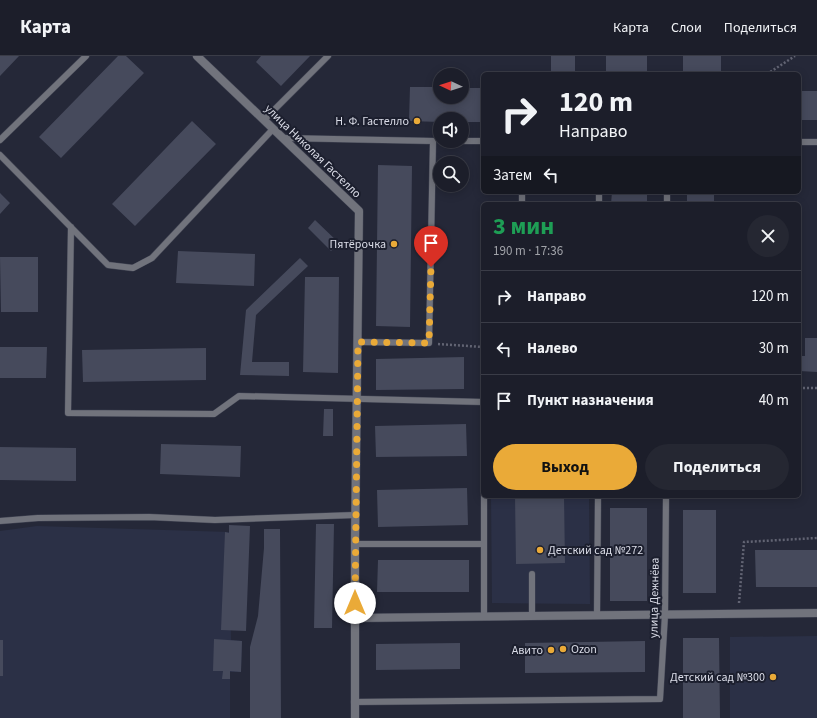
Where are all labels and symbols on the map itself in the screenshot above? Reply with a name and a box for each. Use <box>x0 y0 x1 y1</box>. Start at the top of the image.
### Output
north arrow <box>433 68 469 104</box>
street label: улица Николая Гастелло <box>261 101 365 202</box>
place label: Н. Ф. Гастелло <box>335 113 409 130</box>
marker: Н. Ф. Гастелло <box>412 116 422 126</box>
pin <box>414 226 448 267</box>
place label: Пятёрочка <box>330 236 386 253</box>
marker: Пятёрочка <box>389 239 399 249</box>
place label: Детский сад №272 <box>548 542 643 559</box>
marker: Детский сад №272 <box>535 545 545 555</box>
street label: улица Дежнёва <box>645 558 664 638</box>
position arrow <box>334 582 376 624</box>
place label: Ozon <box>571 641 597 658</box>
place label: Авито <box>512 642 543 659</box>
marker: Ozon <box>558 644 568 654</box>
marker: Авито <box>546 645 556 655</box>
place label: Детский сад №300 <box>670 669 765 686</box>
marker: Детский сад №300 <box>768 672 778 682</box>

